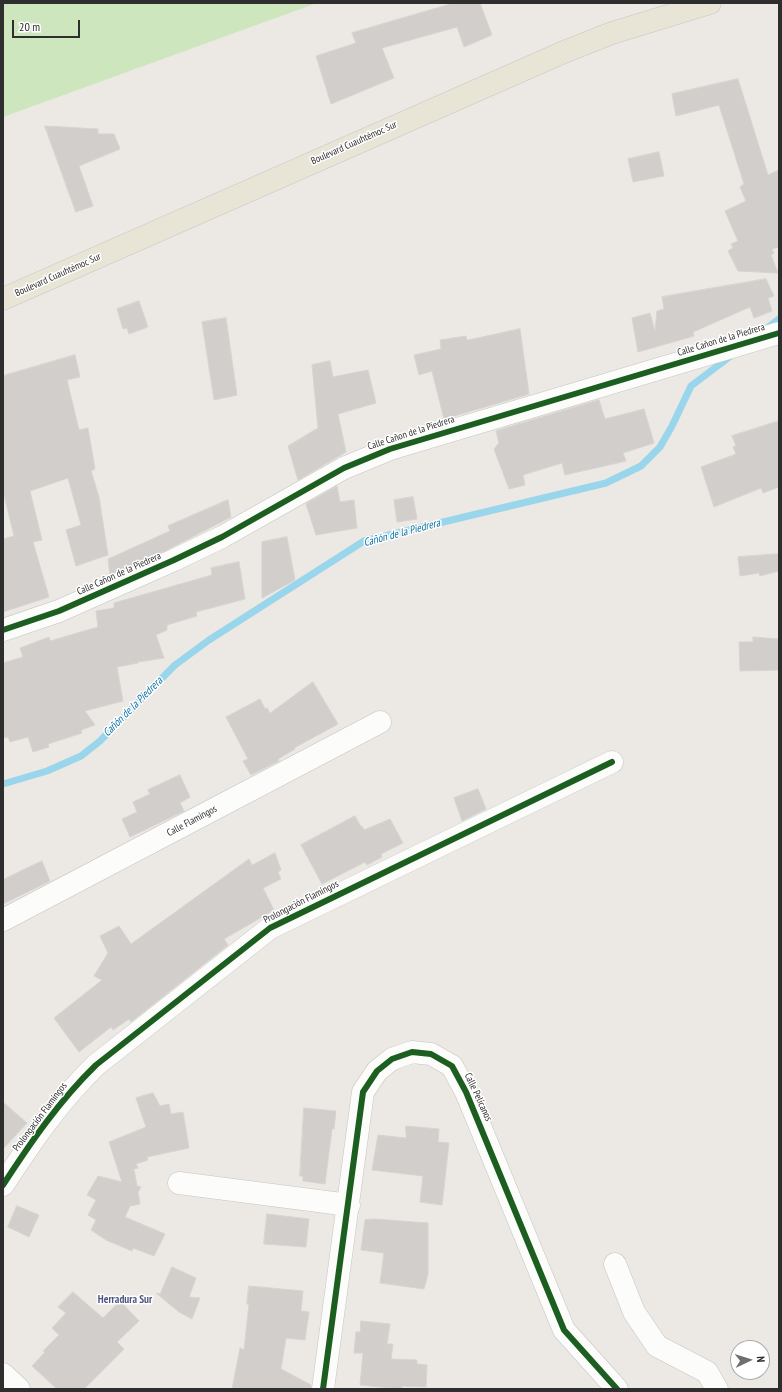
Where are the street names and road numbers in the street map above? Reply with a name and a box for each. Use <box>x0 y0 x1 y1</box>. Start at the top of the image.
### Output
street label: Boulevard Cuauhtémoc Sur <box>309 119 399 167</box>
street label: Boulevard Cuauhtémoc Sur <box>13 251 103 299</box>
street label: Calle Cañon de la Piedrera <box>676 321 766 359</box>
street label: Calle Cañon de la Piedrera <box>366 413 456 453</box>
street label: Calle Cañon de la Piedrera <box>75 550 163 598</box>
street label: Calle Flamingos <box>165 803 219 839</box>
street label: Prolongación Flamingos <box>261 878 341 926</box>
street label: Calle Pelícanos <box>462 1071 494 1123</box>
street label: Prolongación Flamingos <box>10 1080 70 1154</box>

